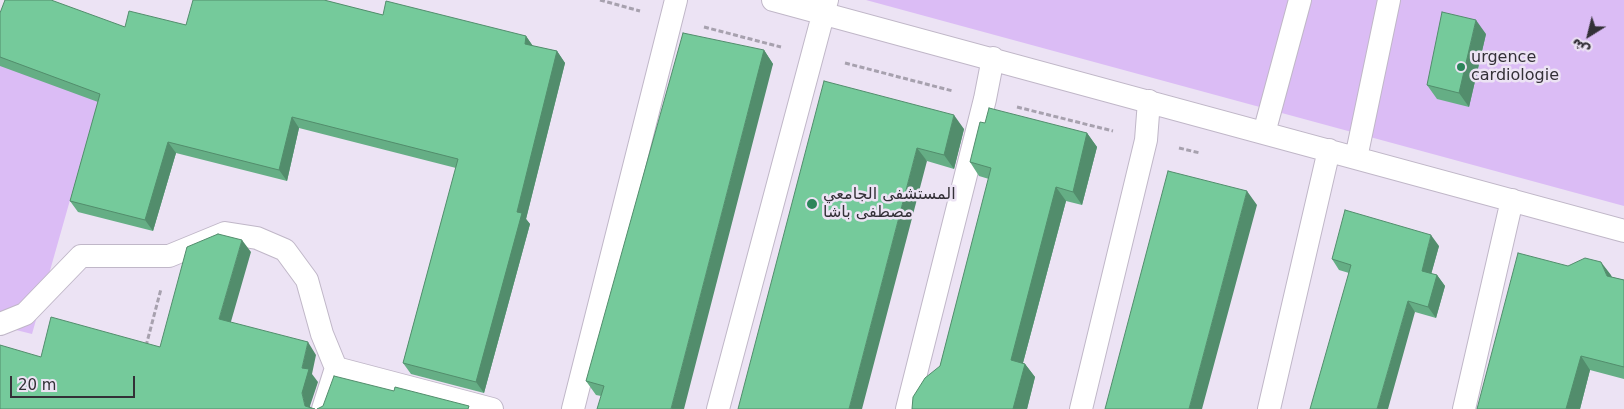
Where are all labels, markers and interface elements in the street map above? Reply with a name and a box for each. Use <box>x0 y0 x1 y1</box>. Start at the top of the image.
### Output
north arrow <box>1564 10 1614 60</box>
text: ش <box>1568 35 1593 59</box>
place label: urgence cardiologie <box>1471 48 1559 86</box>
marker: urgence cardiologie <box>1455 61 1467 73</box>
place label: المستشفى الجامعي مصطفى باشا <box>823 185 956 223</box>
marker: المستشفى الجامعي مصطفى باشا <box>805 197 819 211</box>
scale bar <box>12 366 138 398</box>
text: 20 m <box>18 376 56 394</box>

